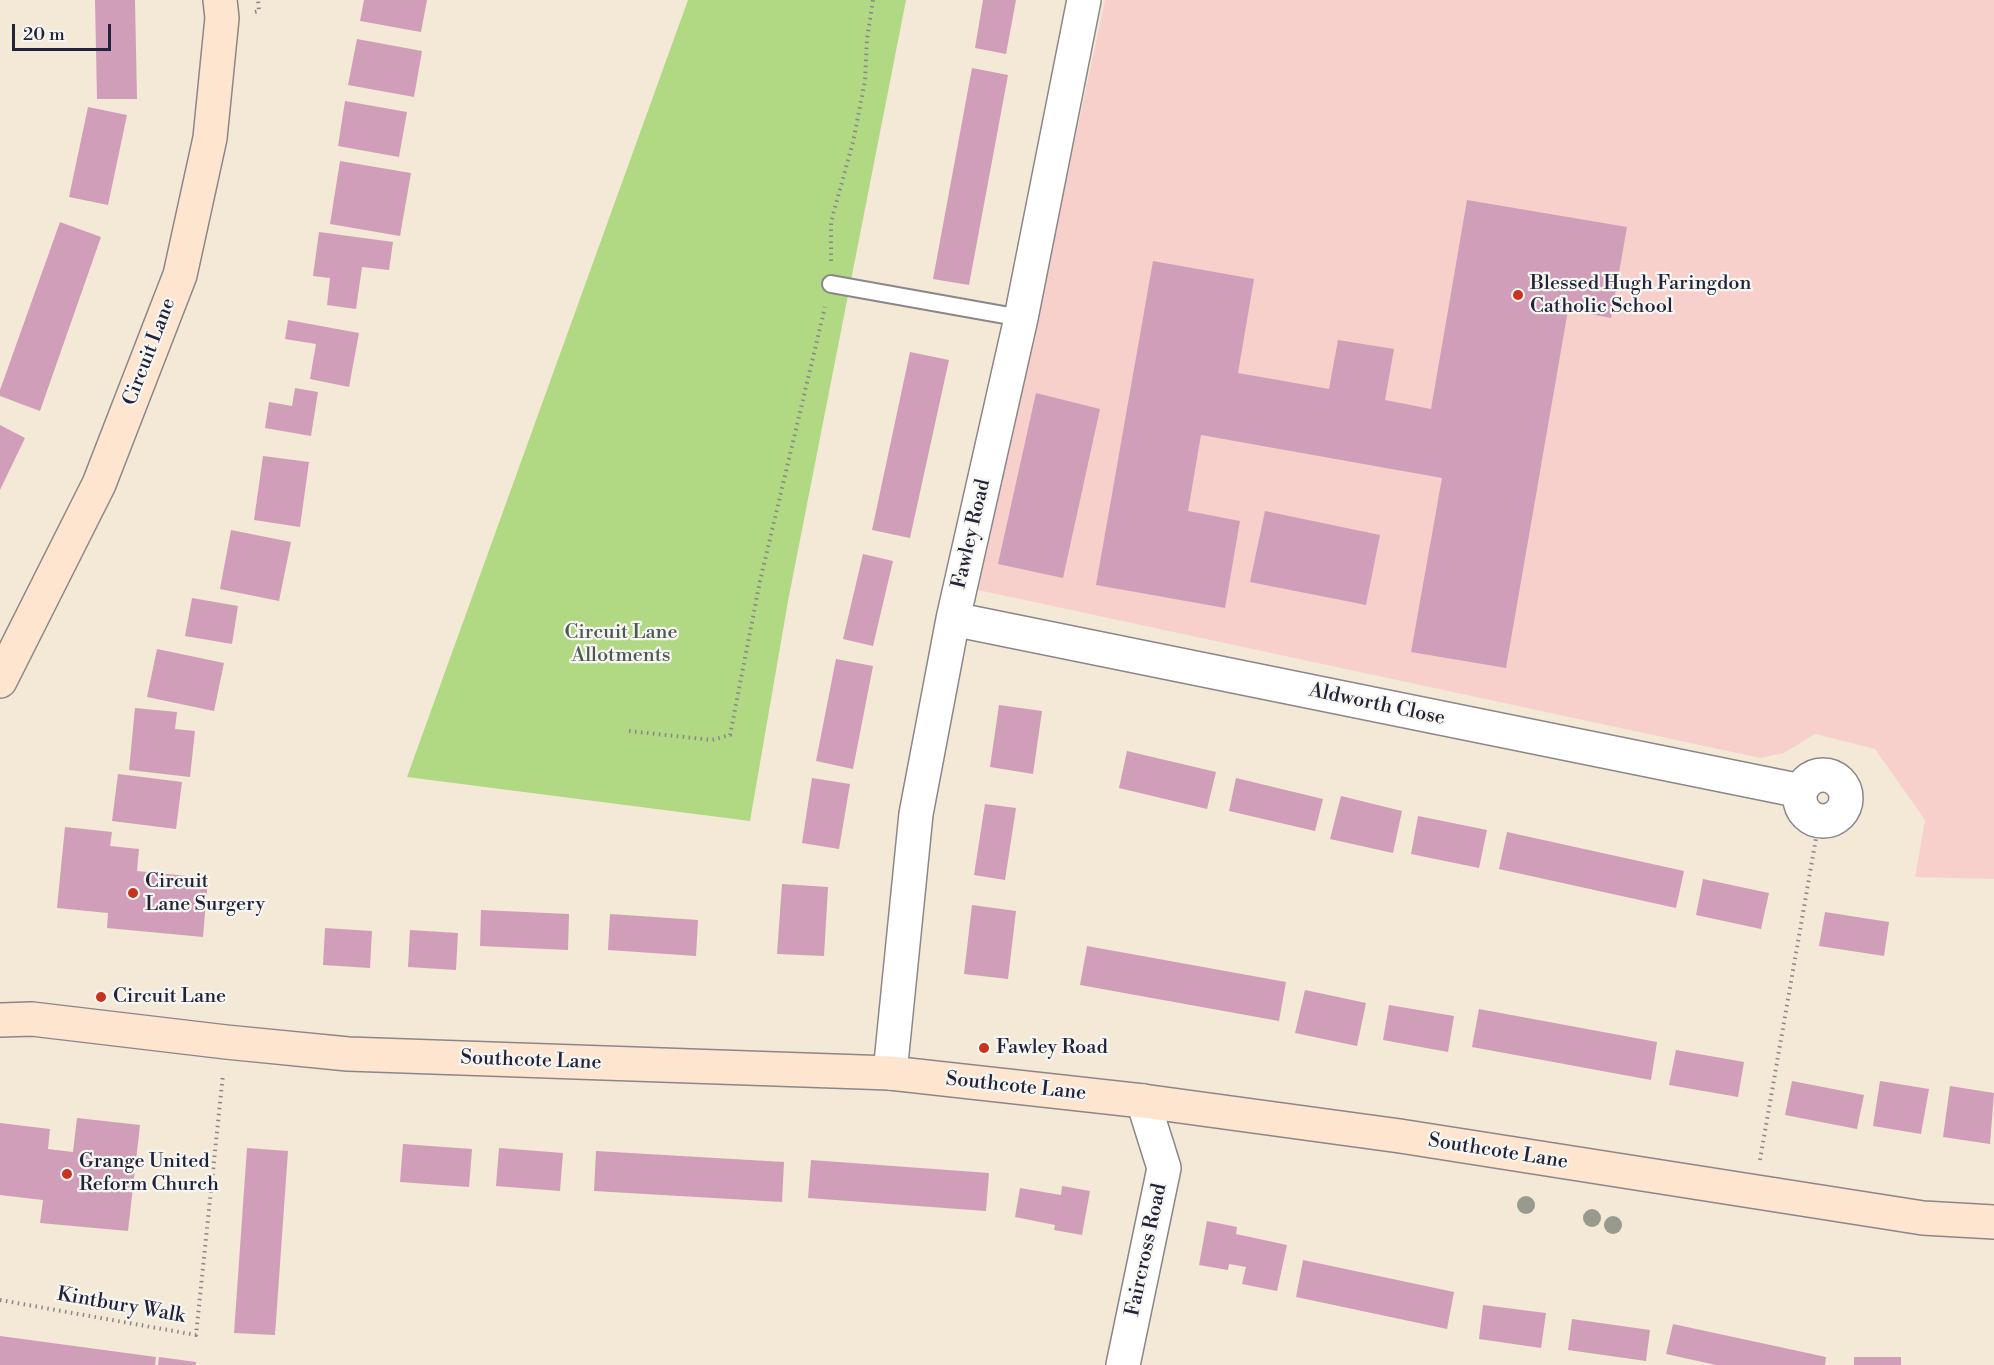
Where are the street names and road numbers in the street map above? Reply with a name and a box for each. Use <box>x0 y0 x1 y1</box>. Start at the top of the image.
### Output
street label: Circuit Lane <box>119 295 181 409</box>
street label: Fawley Road <box>948 477 996 591</box>
street label: Aldworth Close <box>1307 679 1447 731</box>
street label: Southcote Lane <box>460 1047 602 1075</box>
street label: Southcote Lane <box>945 1068 1087 1106</box>
street label: Southcote Lane <box>1426 1129 1570 1175</box>
street label: Faircross Road <box>1121 1182 1173 1318</box>
street label: Kintbury Walk <box>55 1283 187 1329</box>

